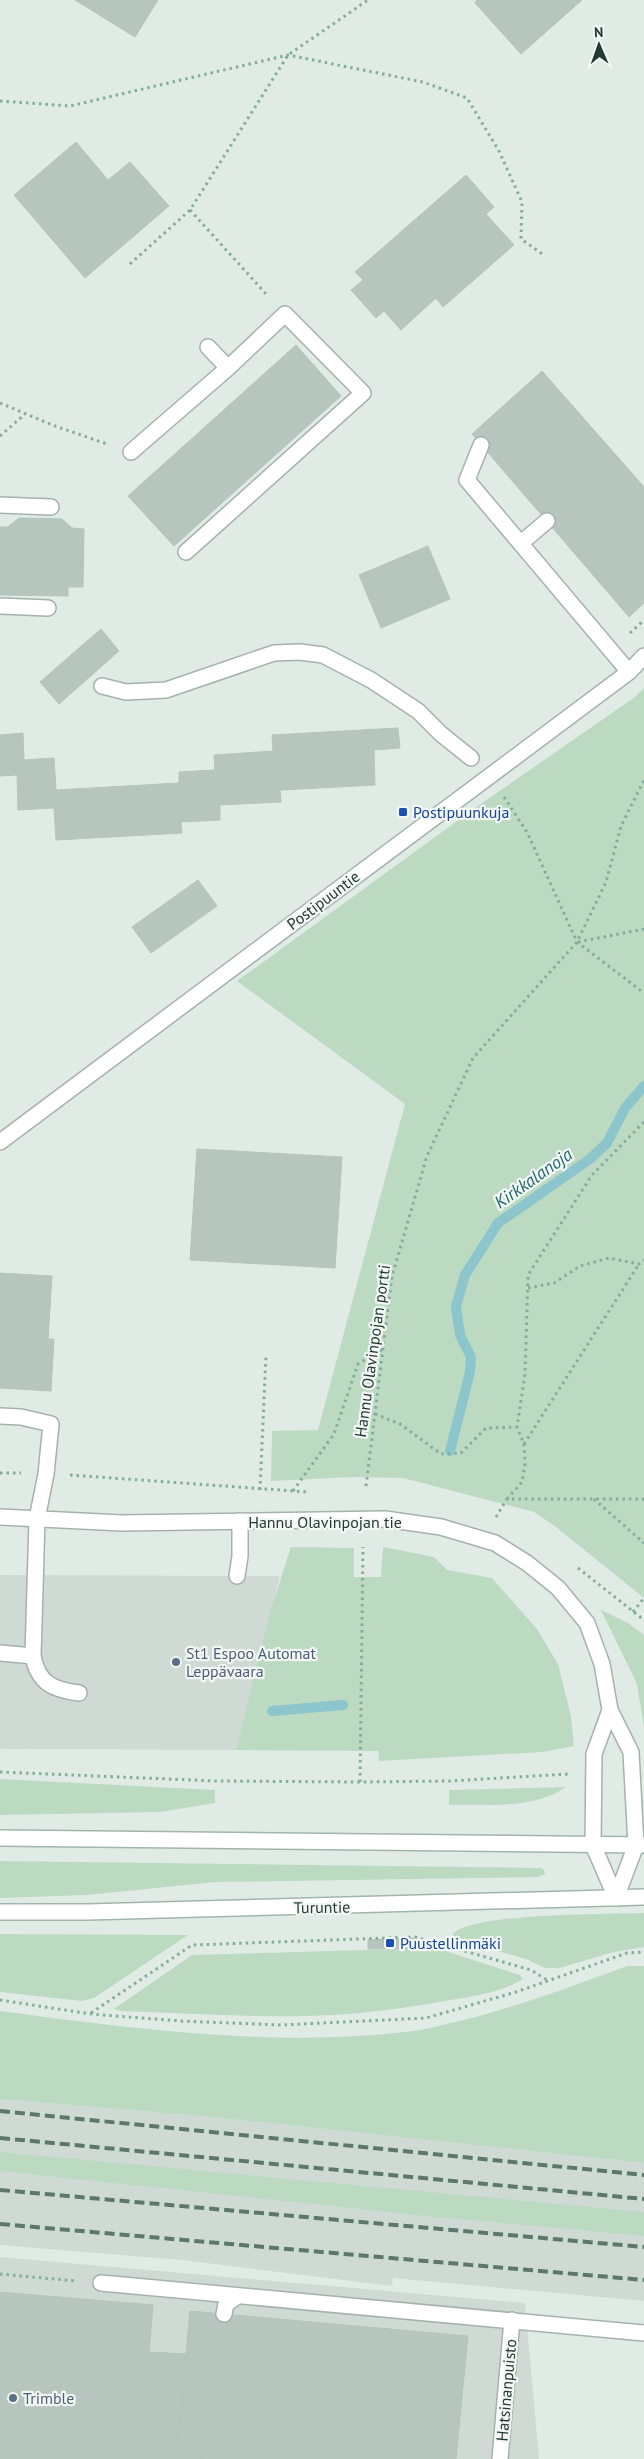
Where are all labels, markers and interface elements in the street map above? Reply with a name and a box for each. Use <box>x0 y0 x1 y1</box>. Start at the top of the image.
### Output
north arrow <box>574 20 624 70</box>
text: N <box>594 23 603 41</box>
place label: Postipuunkuja <box>413 802 510 822</box>
marker: Postipuunkuja <box>397 806 409 818</box>
street label: Postipuuntie <box>283 866 363 934</box>
water label: Kirkkalanoja <box>489 1143 577 1213</box>
street label: Hannu Olavinpojan portti <box>350 1263 394 1439</box>
street label: Hannu Olavinpojan tie <box>248 1512 402 1532</box>
place label: St1 Espoo Automat Leppävaara <box>186 1643 317 1681</box>
marker: St1 Espoo Automat Leppävaara <box>170 1656 182 1668</box>
street label: Turuntie <box>294 1897 350 1917</box>
place label: Puustellinmäki <box>400 1933 501 1953</box>
marker: Puustellinmäki <box>384 1937 396 1949</box>
street label: Hatsinanpuisto <box>492 2338 520 2442</box>
place label: Trimble <box>23 2388 74 2408</box>
marker: Trimble <box>7 2392 19 2404</box>

